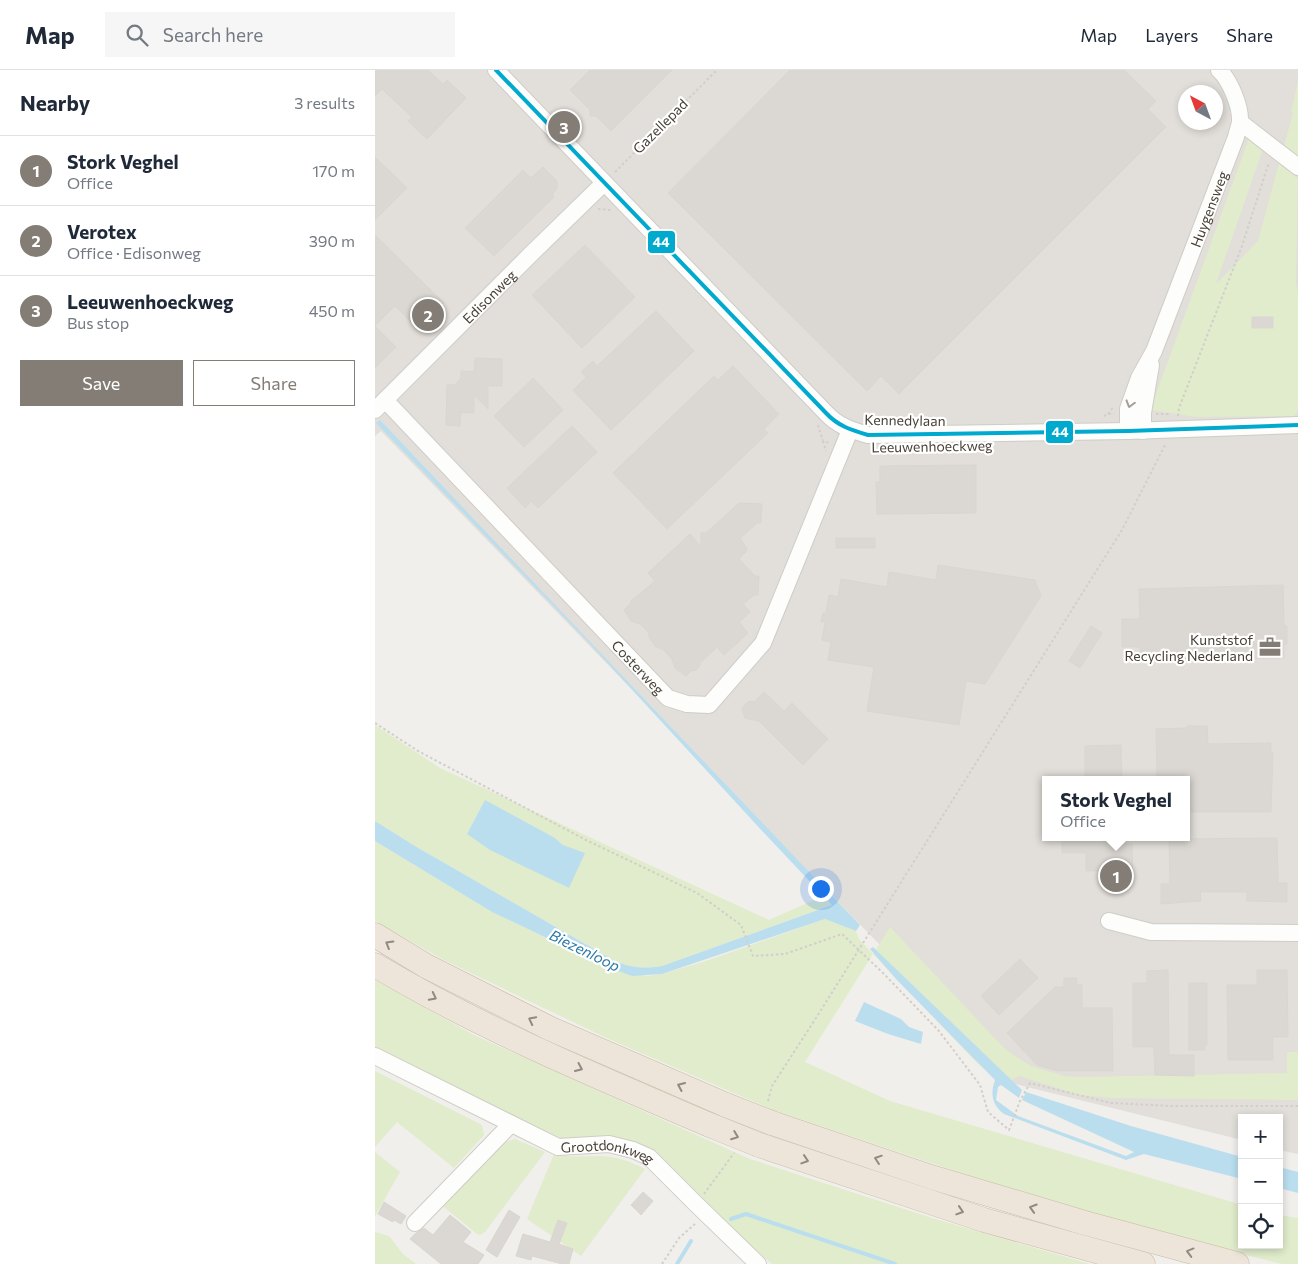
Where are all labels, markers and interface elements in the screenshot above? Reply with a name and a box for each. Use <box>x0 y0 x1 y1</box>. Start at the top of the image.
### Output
search box <box>105 12 455 57</box>
text: Map <box>25 20 75 49</box>
icon: search <box>123 21 151 49</box>
text: Search here <box>163 23 263 46</box>
text: Map <box>1080 24 1117 46</box>
text: Layers <box>1145 24 1198 46</box>
text: Share <box>1226 24 1273 46</box>
north arrow <box>1178 85 1223 130</box>
text: Nearby <box>20 90 90 115</box>
text: 3 results <box>294 93 355 112</box>
street label: Gazellepad <box>629 95 691 157</box>
pin: 3 <box>548 108 580 146</box>
text: Stork Veghel <box>67 150 179 173</box>
text: 1 <box>32 161 40 180</box>
text: 170 m <box>312 161 355 180</box>
street label: Huygensweg <box>1186 168 1231 249</box>
text: Office <box>67 173 113 192</box>
text: Verotex <box>67 220 137 243</box>
line badge: 44 <box>647 230 676 254</box>
text: 2 <box>31 231 41 250</box>
text: 390 m <box>309 231 355 250</box>
text: 44 <box>652 233 670 250</box>
text: Office · Edisonweg <box>67 243 201 262</box>
street label: Edisonweg <box>459 266 519 326</box>
text: Leeuwenhoeckweg <box>67 290 234 313</box>
pin: 2 <box>412 296 444 334</box>
text: 3 <box>31 301 41 320</box>
text: 450 m <box>309 301 355 320</box>
text: Bus stop <box>67 313 129 332</box>
button: Save <box>20 360 183 406</box>
button: Share <box>193 360 355 406</box>
one-way arrow <box>1126 400 1136 408</box>
street label: Kennedylaan <box>864 411 946 429</box>
line badge: 44 <box>1045 420 1074 444</box>
text: 44 <box>1051 423 1069 440</box>
street label: Leeuwenhoeckweg <box>871 436 993 456</box>
place label: Kunststof Recycling Nederland <box>1124 631 1253 664</box>
office icon: Kunststof Recycling Nederland <box>1257 634 1283 660</box>
street label: Costerweg <box>609 636 669 698</box>
popup <box>1042 776 1190 841</box>
text: Stork Veghel <box>1060 788 1172 811</box>
text: Office <box>1060 811 1106 830</box>
pin: 1 <box>1100 857 1132 895</box>
your location <box>808 876 834 902</box>
water label: Biezenloop <box>547 925 623 975</box>
one-way arrow <box>385 940 394 950</box>
one-way arrow <box>428 991 437 1001</box>
one-way arrow <box>529 1016 538 1026</box>
one-way arrow <box>574 1062 583 1073</box>
one-way arrow <box>677 1081 686 1092</box>
map controls <box>1238 1114 1283 1249</box>
button: + <box>1238 1114 1283 1159</box>
one-way arrow <box>731 1130 739 1140</box>
street label: Grootdonkweg <box>560 1135 659 1167</box>
one-way arrow <box>801 1155 809 1165</box>
one-way arrow <box>874 1155 883 1165</box>
button: − <box>1238 1159 1283 1204</box>
one-way arrow <box>1030 1203 1038 1213</box>
button: locate <box>1238 1204 1283 1249</box>
one-way arrow <box>955 1206 963 1216</box>
one-way arrow <box>1186 1247 1194 1257</box>

